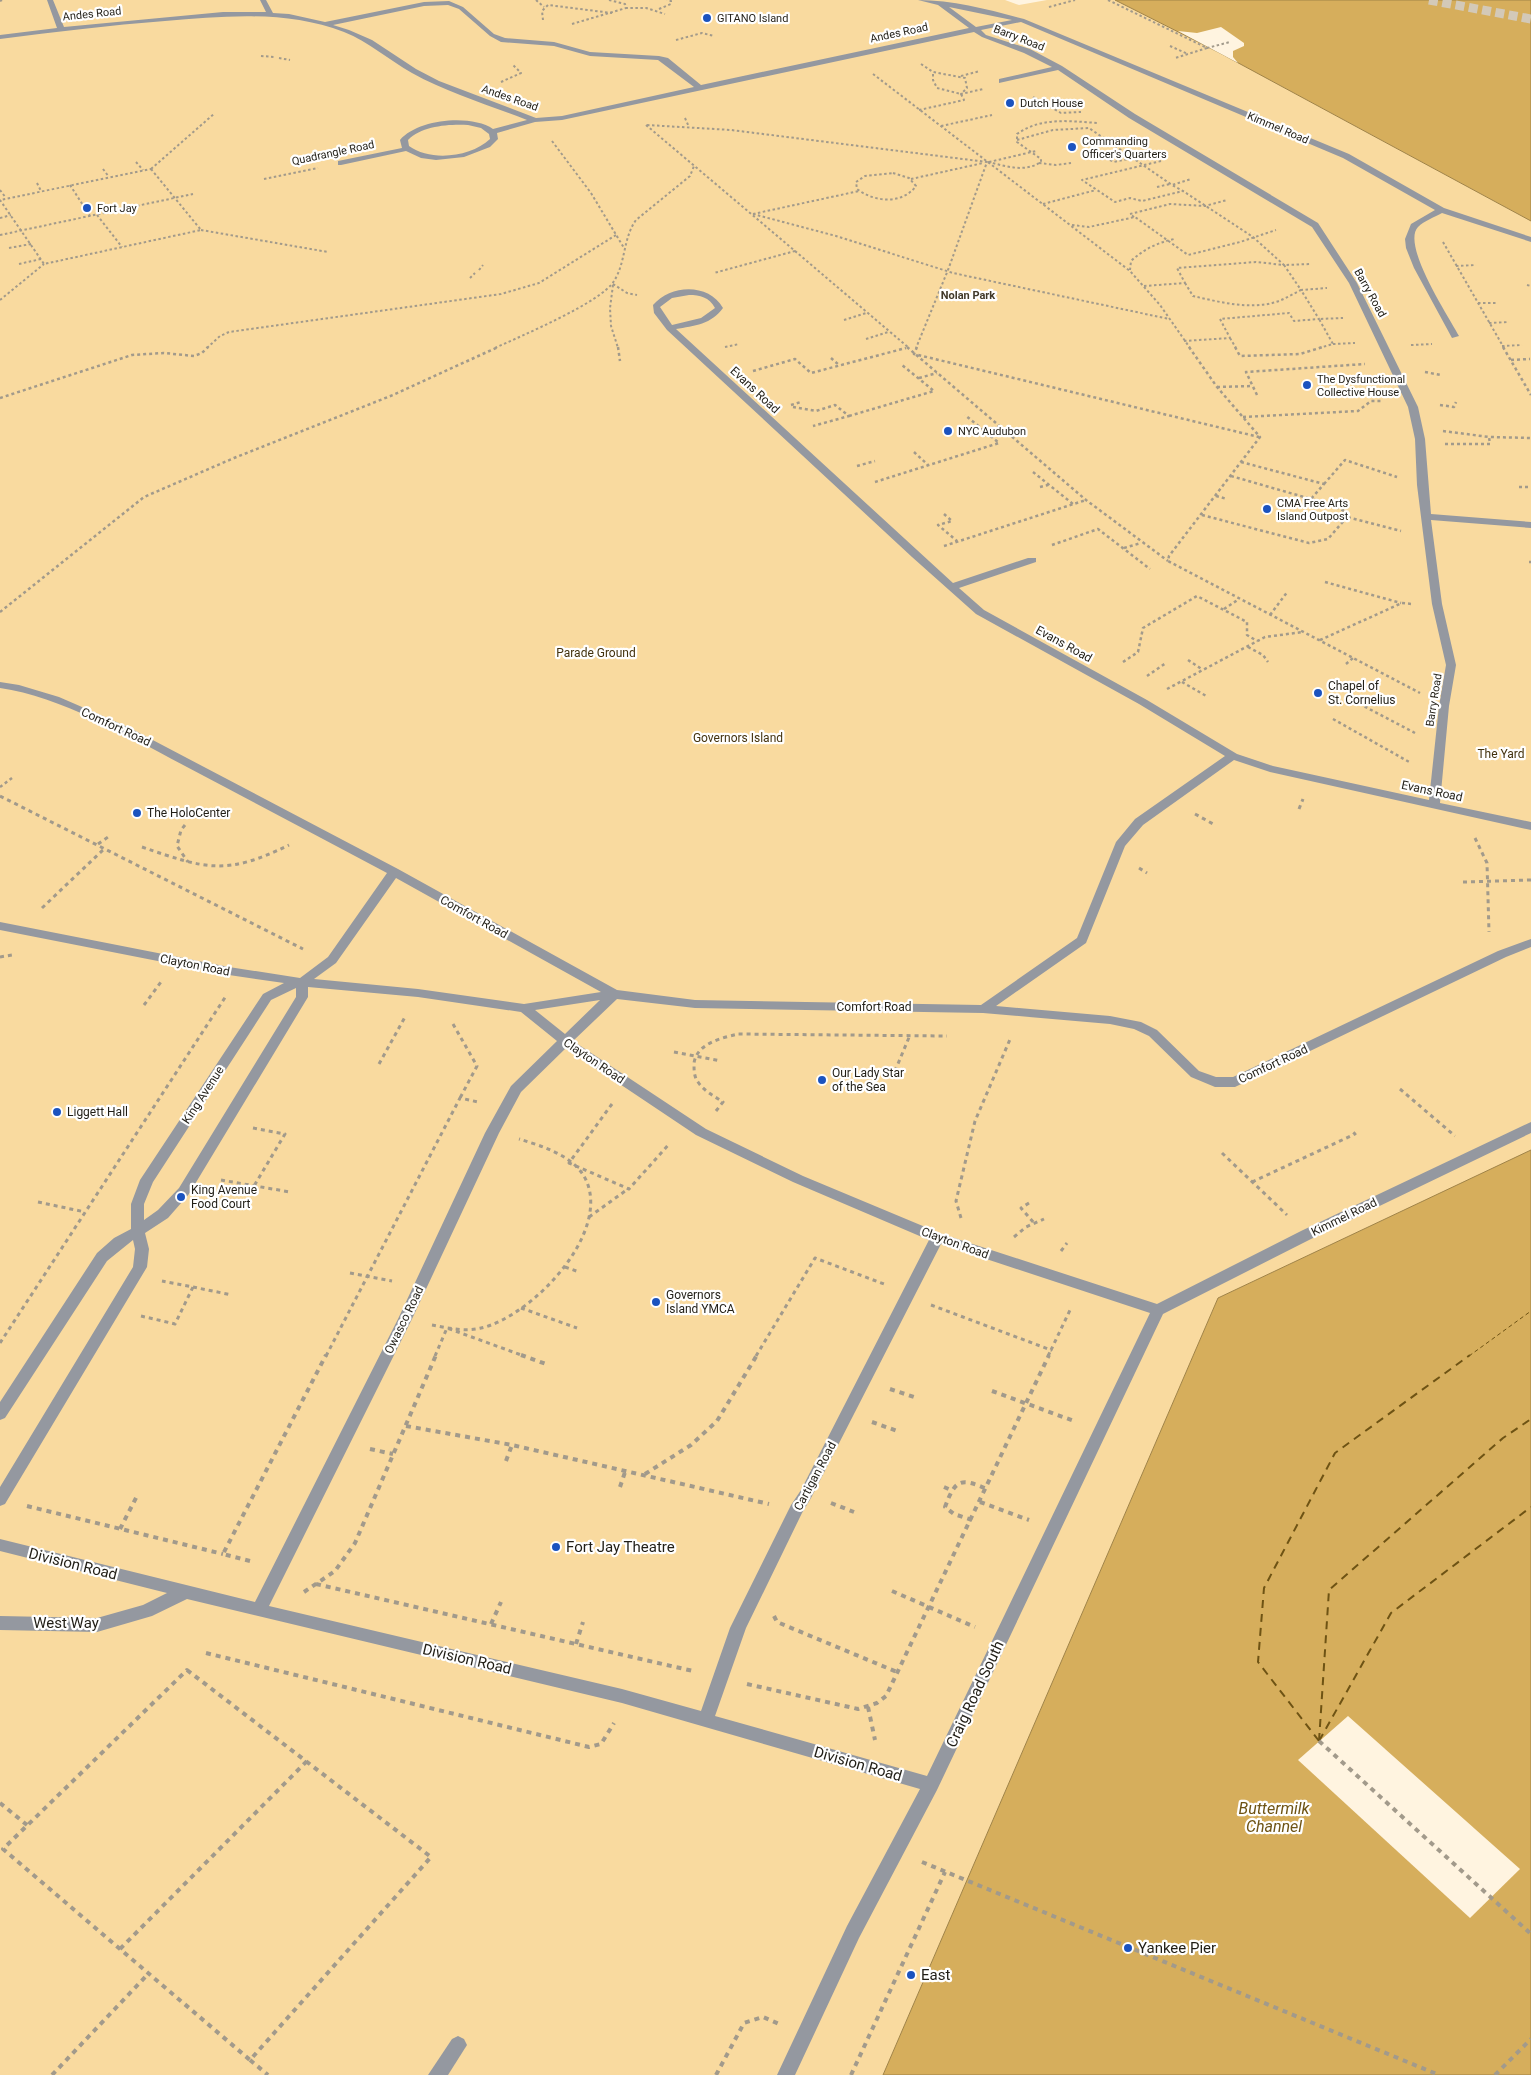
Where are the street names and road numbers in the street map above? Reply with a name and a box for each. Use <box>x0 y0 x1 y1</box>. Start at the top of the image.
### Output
street label: Andes Road <box>62 4 122 24</box>
street label: Andes Road <box>869 21 929 45</box>
street label: Barry Road <box>992 22 1046 54</box>
street label: Andes Road <box>480 82 540 114</box>
street label: Kimmel Road <box>1245 109 1311 147</box>
street label: Quadrangle Road <box>291 138 375 168</box>
street label: Barry Road <box>1351 266 1389 320</box>
street label: Evans Road <box>727 364 783 416</box>
street label: Evans Road <box>1033 623 1095 665</box>
street label: Barry Road <box>1423 673 1445 727</box>
street label: Comfort Road <box>79 705 153 749</box>
street label: Evans Road <box>1400 778 1464 804</box>
street label: Comfort Road <box>438 893 510 941</box>
street label: Clayton Road <box>159 951 231 979</box>
street label: Comfort Road <box>837 1000 912 1014</box>
street label: Clayton Road <box>561 1035 627 1087</box>
street label: Comfort Road <box>1236 1042 1310 1086</box>
street label: King Avenue <box>179 1063 227 1127</box>
street label: Kimmel Road <box>1309 1195 1379 1239</box>
street label: Clayton Road <box>919 1224 991 1262</box>
street label: Owasco Road <box>382 1284 426 1356</box>
street label: Cartigan Road <box>791 1439 839 1513</box>
street label: Division Road <box>27 1544 119 1584</box>
street label: West Way <box>33 1614 99 1632</box>
street label: Craig Road South <box>942 1638 1008 1750</box>
street label: Division Road <box>421 1640 513 1678</box>
street label: Division Road <box>812 1743 904 1785</box>

